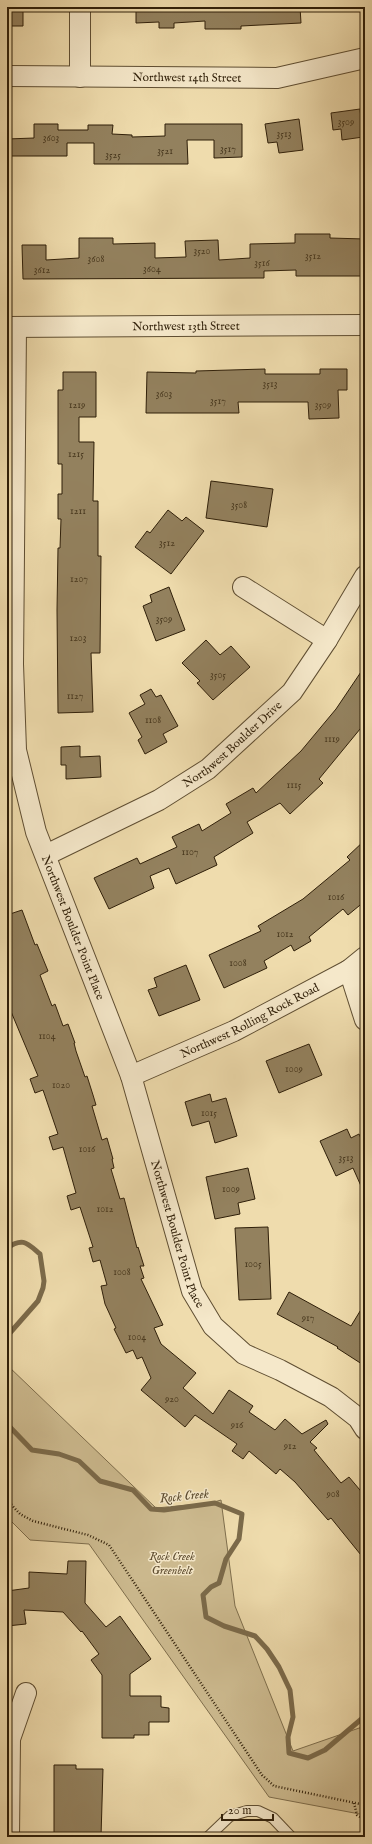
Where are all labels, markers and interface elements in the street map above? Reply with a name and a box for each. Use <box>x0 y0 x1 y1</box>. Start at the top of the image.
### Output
street label: Northwest 14th Street <box>132 70 241 86</box>
house number: 3509 <box>338 116 354 129</box>
house number: 3513 <box>277 128 292 141</box>
house number: 3603 <box>43 132 60 145</box>
house number: 3517 <box>220 143 236 156</box>
house number: 3521 <box>157 145 173 158</box>
house number: 3525 <box>105 149 121 162</box>
house number: 3520 <box>194 245 211 258</box>
house number: 3512 <box>305 250 321 263</box>
house number: 3608 <box>88 253 104 266</box>
house number: 3516 <box>254 257 270 270</box>
house number: 3604 <box>143 263 161 276</box>
house number: 3612 <box>34 264 50 277</box>
street label: Northwest 13th Street <box>132 319 240 334</box>
house number: 3513 <box>263 378 278 391</box>
house number: 3603 <box>156 388 173 401</box>
house number: 3517 <box>210 395 226 408</box>
house number: 1219 <box>69 399 85 412</box>
house number: 3509 <box>315 399 331 412</box>
house number: 1215 <box>68 448 84 461</box>
house number: 3508 <box>231 499 247 512</box>
house number: 1211 <box>70 505 86 518</box>
house number: 3512 <box>159 537 175 550</box>
house number: 1207 <box>70 573 88 586</box>
house number: 3509 <box>156 613 172 626</box>
house number: 1203 <box>69 632 87 645</box>
house number: 3505 <box>210 669 226 682</box>
house number: 1127 <box>67 690 84 703</box>
street label: Northwest Boulder Drive <box>180 698 286 791</box>
house number: 1108 <box>145 714 161 727</box>
house number: 1119 <box>324 733 340 746</box>
house number: 1115 <box>287 779 302 792</box>
house number: 1107 <box>182 846 199 859</box>
street label: Northwest Boulder Point Place <box>38 853 108 1003</box>
house number: 1016 <box>328 891 345 904</box>
house number: 1012 <box>277 928 294 941</box>
house number: 1008 <box>229 957 247 970</box>
street label: Northwest Rolling Rock Road <box>178 980 322 1062</box>
house number: 1104 <box>38 1030 56 1043</box>
house number: 1009 <box>285 1063 303 1076</box>
house number: 1020 <box>52 1079 70 1092</box>
house number: 1015 <box>201 1107 217 1120</box>
house number: 1016 <box>79 1143 96 1156</box>
house number: 3513 <box>339 1152 354 1165</box>
street label: Northwest Boulder Point Place <box>147 1159 208 1311</box>
house number: 1009 <box>222 1183 240 1196</box>
house number: 1012 <box>97 1203 114 1216</box>
house number: 1005 <box>244 1258 262 1271</box>
house number: 1008 <box>113 1266 131 1279</box>
house number: 917 <box>301 1312 315 1325</box>
house number: 1004 <box>128 1331 146 1344</box>
house number: 920 <box>164 1393 179 1406</box>
house number: 916 <box>230 1419 244 1432</box>
house number: 912 <box>283 1440 297 1453</box>
water label: Rock Creek <box>159 1485 210 1508</box>
house number: 908 <box>325 1488 340 1501</box>
park label: Rock Creek Greenbelt <box>149 1549 195 1578</box>
scale bar <box>222 1796 273 1822</box>
text: 20 m <box>228 1803 251 1818</box>

